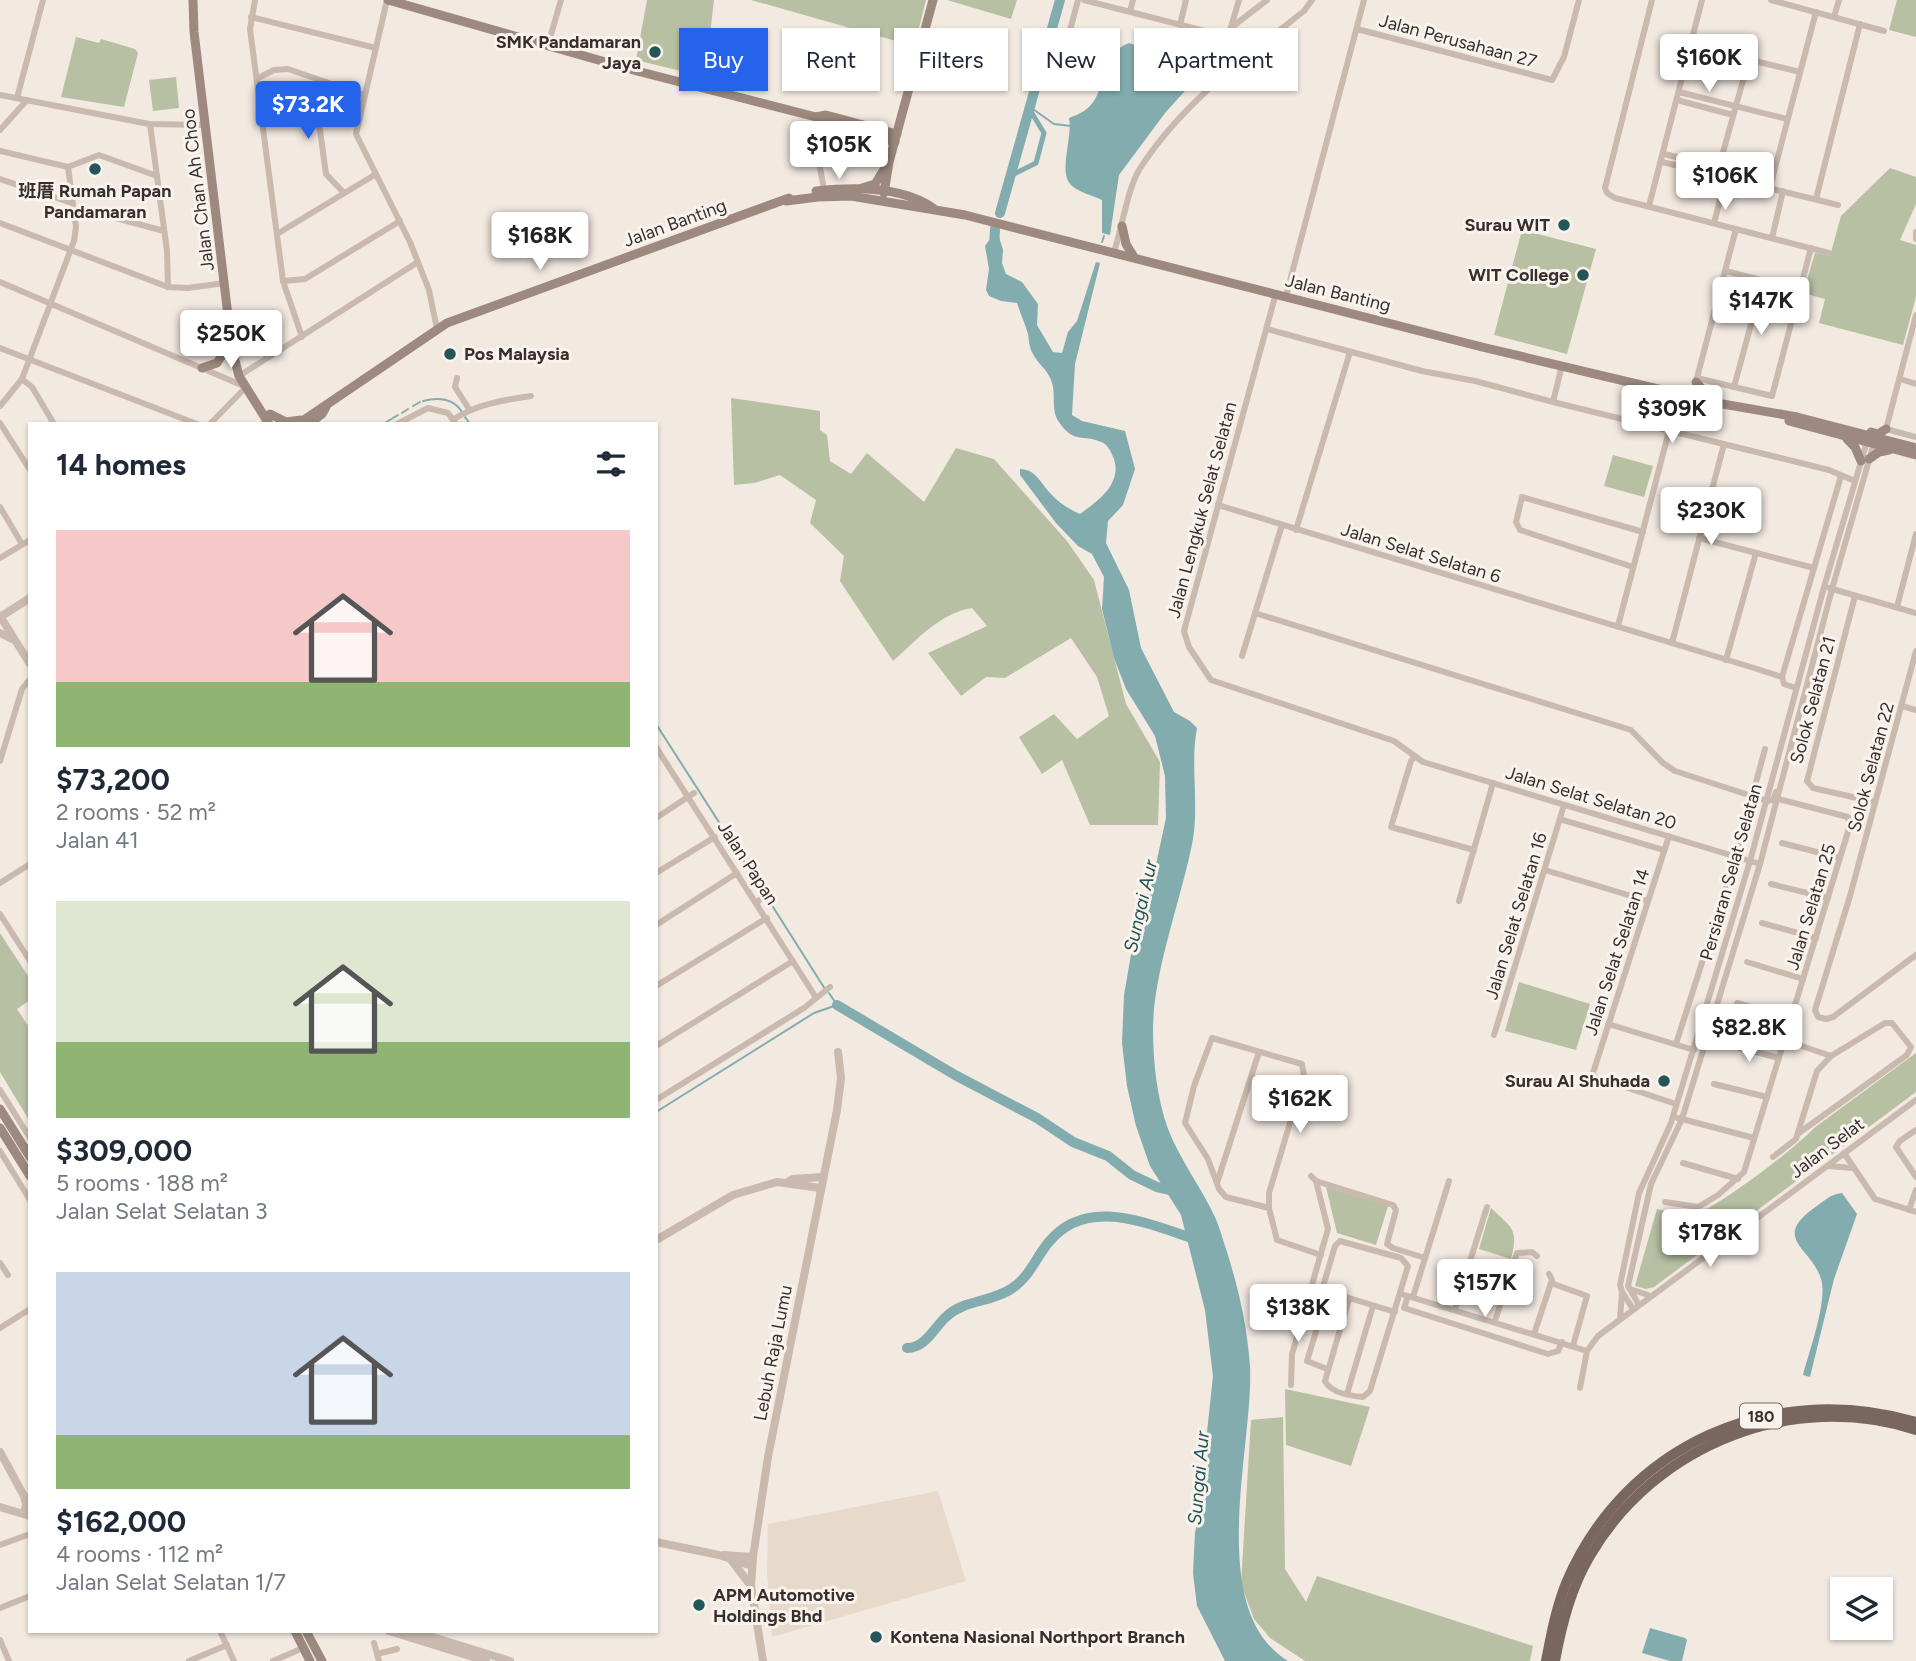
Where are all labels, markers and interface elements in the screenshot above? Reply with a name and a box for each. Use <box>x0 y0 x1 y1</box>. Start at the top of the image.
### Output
street label: Jalan Perusahaan 27 <box>1377 9 1540 73</box>
chip: Buy <box>679 28 768 91</box>
chip: Rent <box>782 28 880 91</box>
chip: Filters <box>894 28 1008 91</box>
chip: New <box>1022 28 1120 91</box>
chip: Apartment <box>1134 28 1298 91</box>
place label: SMK Pandamaran Jaya <box>496 31 641 74</box>
pin: $160K <box>1660 34 1758 94</box>
text: $160K <box>1676 43 1742 71</box>
marker: SMK Pandamaran Jaya <box>647 44 663 60</box>
pin: $73.2K <box>251 82 365 141</box>
text: $73.2K <box>272 90 344 118</box>
street label: Jalan Chan Ah Choo <box>177 108 219 272</box>
pin: $105K <box>790 122 888 181</box>
text: $105K <box>806 130 872 158</box>
pin: $106K <box>1676 152 1774 212</box>
marker: 班厝 Rumah Papan Pandamaran <box>87 161 103 177</box>
text: $106K <box>1692 161 1758 189</box>
place label: 班厝 Rumah Papan Pandamaran <box>19 180 171 223</box>
street label: Jalan Banting <box>621 194 729 252</box>
pin: $168K <box>491 212 589 272</box>
place label: Surau WIT <box>1464 214 1550 236</box>
marker: Surau WIT <box>1556 217 1572 233</box>
text: $168K <box>507 221 573 249</box>
place label: WIT College <box>1468 264 1569 286</box>
marker: WIT College <box>1575 267 1591 283</box>
street label: Jalan Banting <box>1283 269 1393 317</box>
pin: $147K <box>1712 278 1810 337</box>
text: $147K <box>1728 286 1794 314</box>
pin: $250K <box>182 310 280 370</box>
text: $250K <box>196 319 266 347</box>
place label: Pos Malaysia <box>464 343 570 365</box>
marker: Pos Malaysia <box>442 346 458 362</box>
pin: $309K <box>1623 386 1721 445</box>
text: $309K <box>1637 394 1707 422</box>
street label: Jalan Lengkuk Selat Selatan <box>1163 399 1241 621</box>
icon: filters <box>592 445 630 483</box>
text: 14 homes <box>56 446 186 483</box>
pin: $230K <box>1662 488 1760 547</box>
text: $230K <box>1676 496 1746 524</box>
street label: Jalan Selat Selatan 6 <box>1338 518 1504 588</box>
icon: home <box>280 575 406 701</box>
street label: Solok Selatan 21 <box>1785 634 1841 766</box>
street label: Solok Selatan 22 <box>1843 700 1899 834</box>
text: $73,200 <box>56 761 170 798</box>
street label: Jalan Selat Selatan 20 <box>1503 762 1679 834</box>
street label: Persiaran Selat Selatan <box>1695 781 1767 963</box>
text: 2 rooms · 52 m² <box>56 798 216 826</box>
street label: Jalan Papan <box>713 817 783 909</box>
text: Jalan 41 <box>56 826 139 854</box>
street label: Jalan Selat Selatan 16 <box>1480 830 1552 1002</box>
street label: Jalan Selatan 25 <box>1781 841 1841 973</box>
water label: Sungai Aur <box>1119 857 1162 955</box>
street label: Jalan Selat Selatan 14 <box>1580 866 1654 1038</box>
icon: home <box>280 946 406 1072</box>
pin: $82.8K <box>1692 1004 1806 1064</box>
text: $82.8K <box>1711 1013 1787 1041</box>
place label: Surau Al Shuhada <box>1505 1070 1650 1092</box>
marker: Surau Al Shuhada <box>1656 1073 1672 1089</box>
pin: $162K <box>1251 1076 1349 1135</box>
text: $162K <box>1268 1084 1332 1112</box>
street label: Jalan Selat <box>1786 1113 1868 1183</box>
text: $309,000 <box>56 1132 192 1169</box>
text: 5 rooms · 188 m² <box>56 1169 228 1197</box>
text: Jalan Selat Selatan 3 <box>56 1197 268 1225</box>
pin: $178K <box>1661 1210 1759 1269</box>
text: $178K <box>1678 1218 1742 1246</box>
pin: $157K <box>1436 1260 1534 1319</box>
text: $157K <box>1453 1268 1517 1296</box>
street label: Lebuh Raja Lumu <box>749 1283 797 1423</box>
pin: $138K <box>1249 1284 1347 1344</box>
text: $138K <box>1266 1293 1330 1321</box>
icon: home <box>280 1317 406 1443</box>
road number: 180 <box>1740 1404 1782 1428</box>
water label: Sungai Aur <box>1183 1430 1214 1526</box>
text: $162,000 <box>56 1503 186 1540</box>
text: 4 rooms · 112 m² <box>56 1540 223 1568</box>
text: Jalan Selat Selatan 1/7 <box>56 1568 286 1596</box>
map controls <box>1830 1577 1893 1640</box>
button: layers <box>1830 1577 1893 1640</box>
place label: APM Automotive Holdings Bhd <box>713 1584 855 1627</box>
marker: APM Automotive Holdings Bhd <box>691 1597 707 1613</box>
place label: Kontena Nasional Northport Branch <box>890 1626 1185 1648</box>
marker: Kontena Nasional Northport Branch <box>868 1629 884 1645</box>

